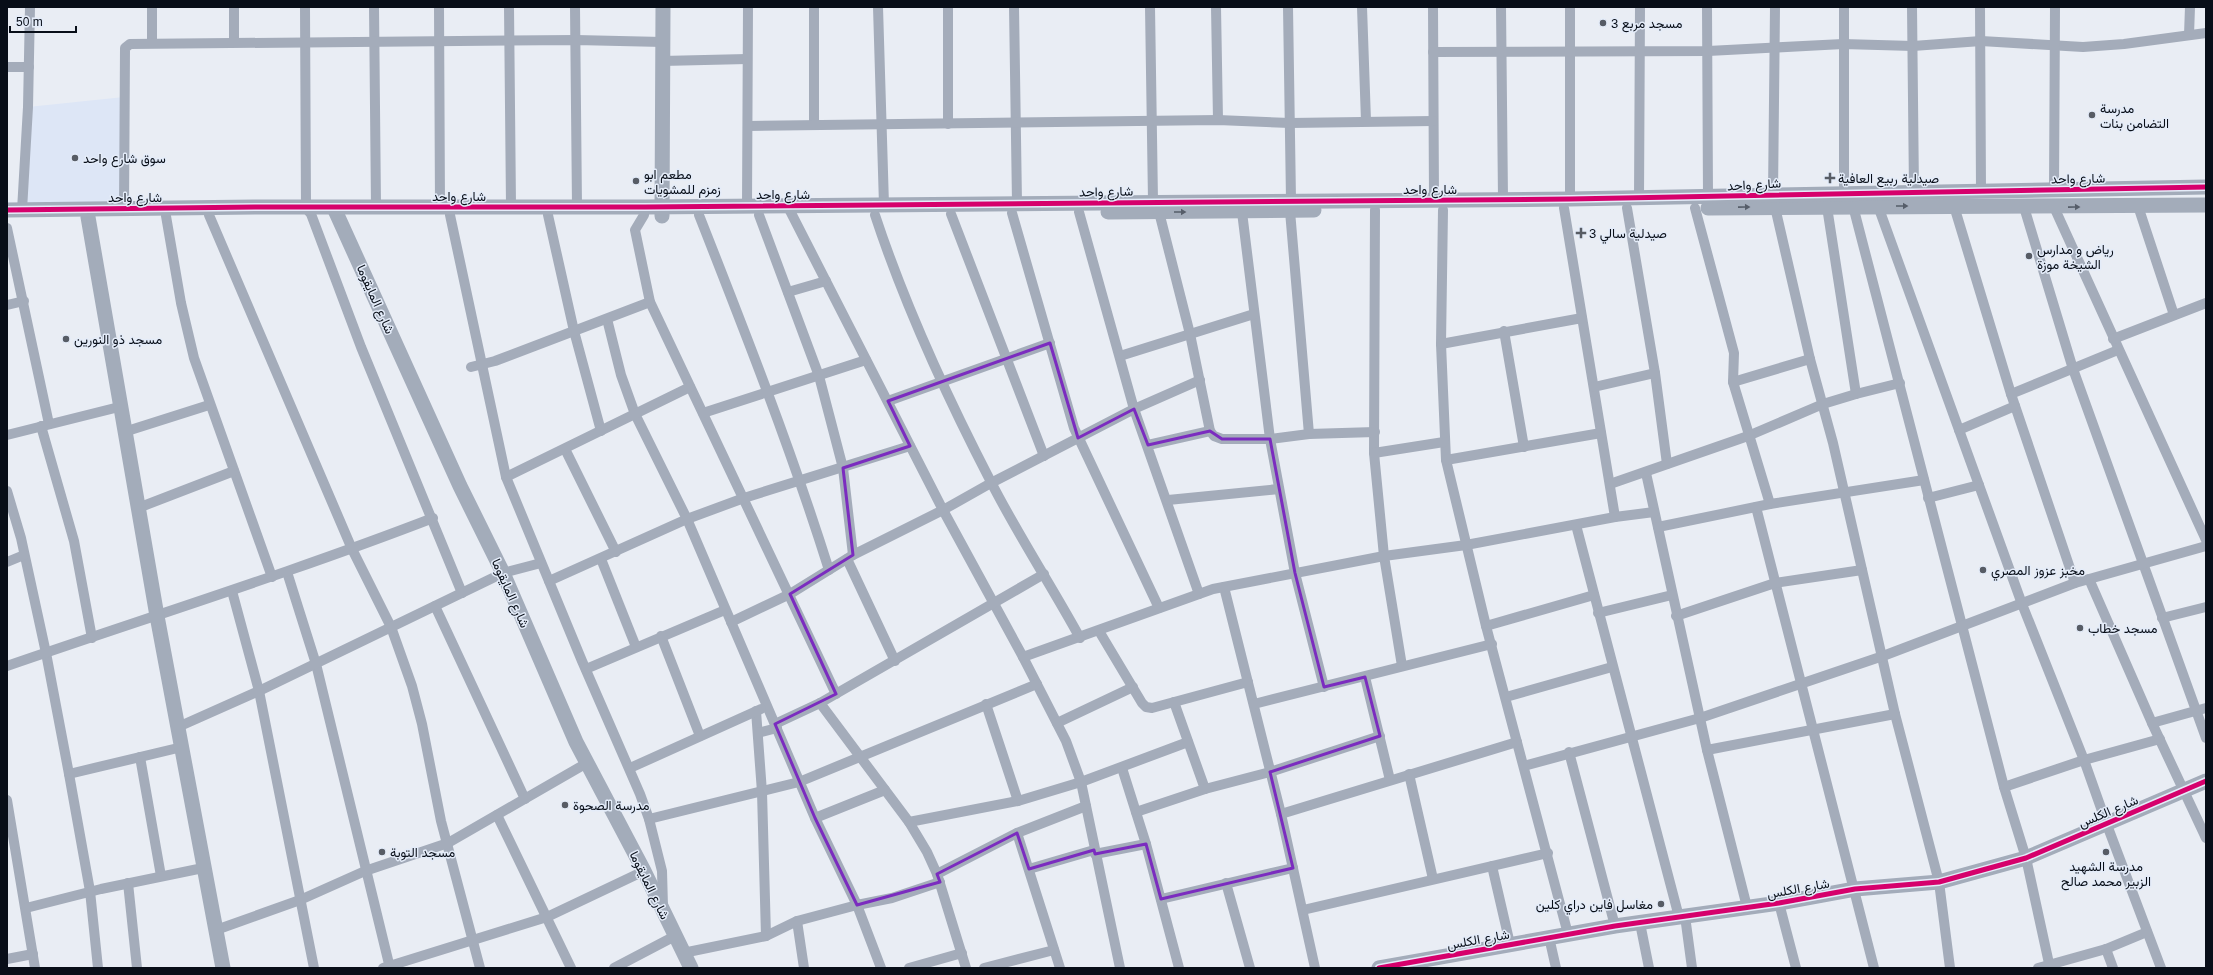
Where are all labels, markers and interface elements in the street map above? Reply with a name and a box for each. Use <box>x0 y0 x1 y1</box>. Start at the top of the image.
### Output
scale bar <box>10 8 76 34</box>
text: 50 m <box>16 15 43 29</box>
place label: مسجد مربع 3 <box>1611 16 1682 33</box>
marker: مسجد مربع 3 <box>1598 18 1608 28</box>
place label: مدرسة التضامن بنات <box>2100 101 2169 132</box>
marker: مدرسة التضامن بنات <box>2087 110 2097 120</box>
place label: سوق شارع واحد <box>83 151 166 168</box>
marker: سوق شارع واحد <box>70 153 80 163</box>
place label: مطعم ابو زمزم للمشويات <box>644 167 721 198</box>
place label: صيدلية ربيع العافية <box>1838 171 1939 188</box>
street label: شارع واحد <box>2051 171 2105 188</box>
marker: صيدلية ربيع العافية <box>1825 173 1835 183</box>
marker: مطعم ابو زمزم للمشويات <box>631 176 641 186</box>
street label: شارع واحد <box>1727 176 1782 195</box>
street label: شارع واحد <box>1403 182 1457 199</box>
street label: شارع واحد <box>1079 184 1133 201</box>
street label: شارع واحد <box>756 187 810 204</box>
street label: شارع واحد <box>432 189 486 206</box>
street label: شارع واحد <box>108 190 162 207</box>
one-way arrow <box>1896 203 1909 209</box>
one-way arrow <box>1738 204 1750 211</box>
one-way arrow <box>2068 204 2081 210</box>
one-way arrow <box>1174 209 1187 215</box>
place label: صيدلية سالي 3 <box>1589 226 1667 244</box>
marker: صيدلية سالي 3 <box>1576 228 1586 238</box>
place label: رياض و مدارس الشيخة موزة <box>2037 242 2114 273</box>
marker: رياض و مدارس الشيخة موزة <box>2024 251 2034 261</box>
street label: شارع المايقوما <box>352 262 397 337</box>
place label: مسجد ذو النورين <box>74 332 162 348</box>
marker: مسجد ذو النورين <box>61 334 71 344</box>
street label: شارع المايقوما <box>487 556 532 631</box>
place label: مخبز عزوز المصري <box>1991 563 2085 581</box>
marker: مخبز عزوز المصري <box>1978 565 1988 575</box>
place label: مسجد خطاب <box>2088 621 2158 636</box>
marker: مسجد خطاب <box>2075 623 2085 633</box>
street label: شارع الكلس <box>2076 792 2141 833</box>
place label: مدرسة الصحوة <box>573 798 650 814</box>
marker: مدرسة الصحوة <box>560 800 570 810</box>
place label: مسجد التوبة <box>390 845 455 861</box>
marker: مسجد التوبة <box>377 847 387 857</box>
marker: مدرسة الشهيد الزبير محمد صالح <box>2101 847 2111 857</box>
street label: شارع المايقوما <box>625 849 673 923</box>
place label: مدرسة الشهيد الزبير محمد صالح <box>2061 859 2151 891</box>
street label: شارع الكلس <box>1766 876 1831 903</box>
place label: مغاسل فاين دراي كلين <box>1536 897 1653 915</box>
marker: مغاسل فاين دراي كلين <box>1656 899 1666 909</box>
street label: شارع الكلس <box>1446 927 1511 954</box>

